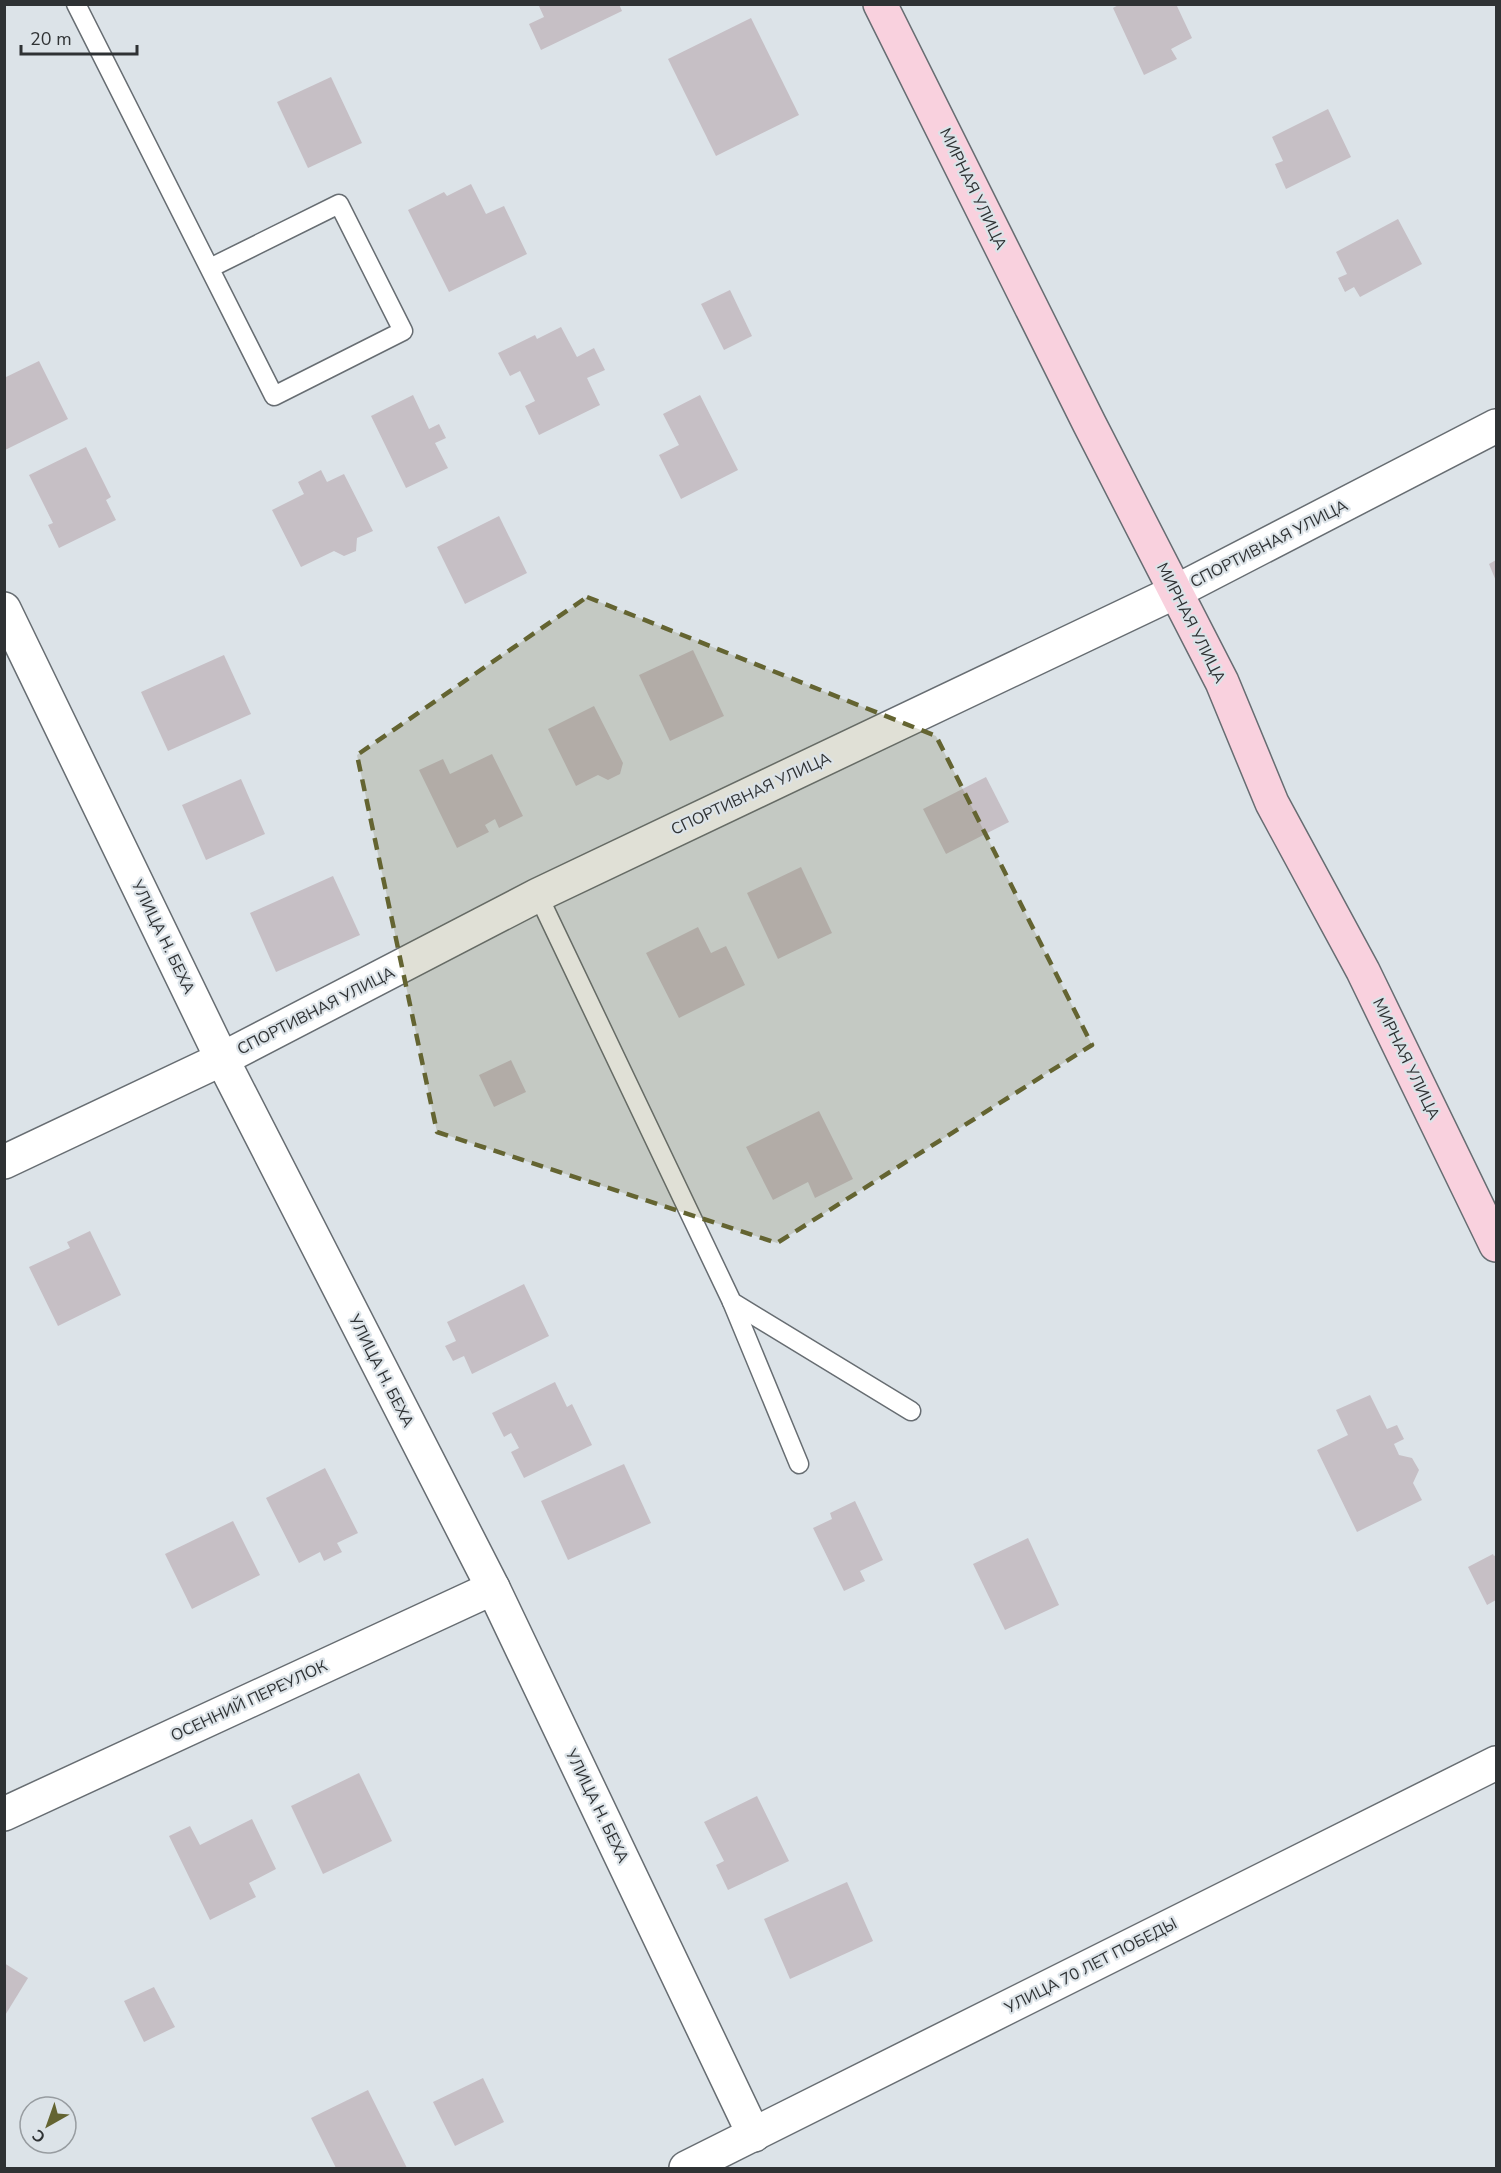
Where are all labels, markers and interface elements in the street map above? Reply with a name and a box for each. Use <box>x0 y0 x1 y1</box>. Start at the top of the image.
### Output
scale bar <box>21 18 136 56</box>
text: 20 m <box>30 27 72 51</box>
street label: МИРНАЯ УЛИЦА <box>934 125 1012 254</box>
street label: СПОРТИВНАЯ УЛИЦА <box>1186 495 1352 593</box>
street label: МИРНАЯ УЛИЦА <box>1151 559 1231 687</box>
street label: СПОРТИВНАЯ УЛИЦА <box>667 747 835 841</box>
street label: УЛИЦА Н. БЕХА <box>126 876 200 998</box>
street label: СПОРТИВНАЯ УЛИЦА <box>233 962 399 1060</box>
street label: МИРНАЯ УЛИЦА <box>1367 995 1445 1124</box>
street label: УЛИЦА Н. БЕХА <box>343 1310 419 1431</box>
street label: ОСЕННИЙ ПЕРЕУЛОК <box>167 1655 331 1747</box>
street label: УЛИЦА Н. БЕХА <box>560 1745 634 1867</box>
street label: УЛИЦА 70 ЛЕТ ПОБЕДЫ <box>1000 1913 1181 2020</box>
north arrow <box>18 2095 78 2155</box>
text: С <box>28 2124 50 2148</box>

